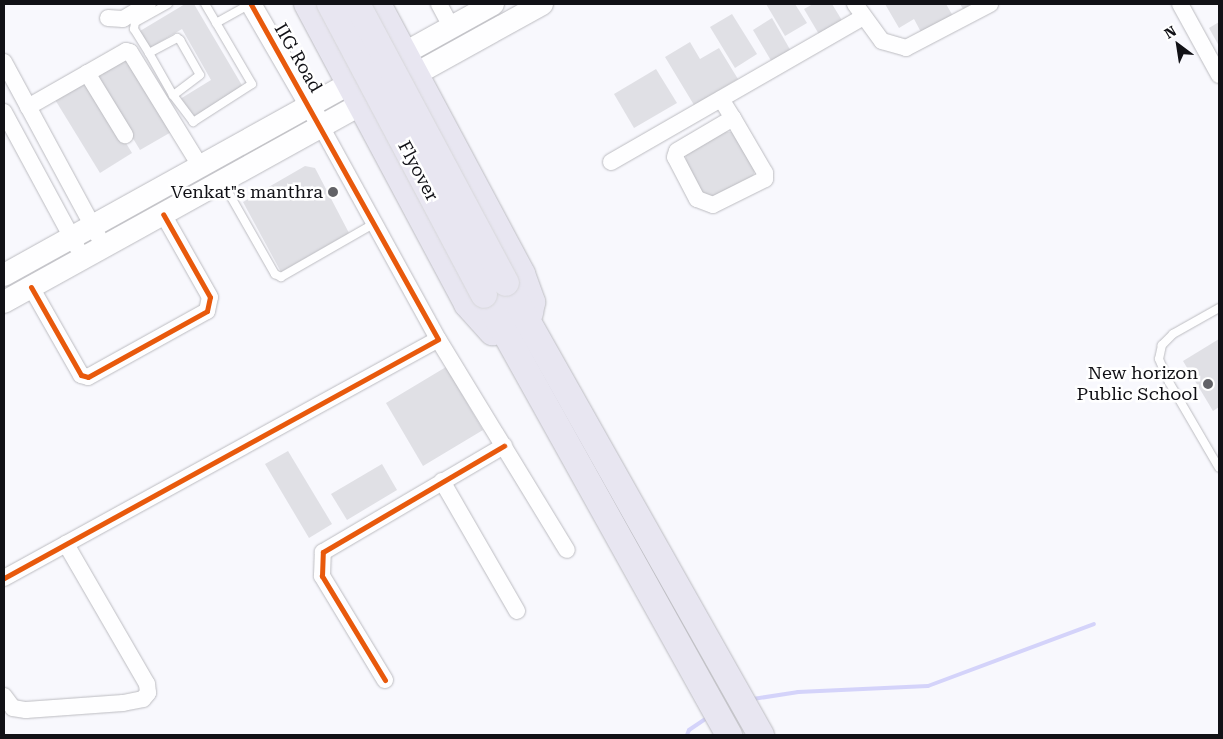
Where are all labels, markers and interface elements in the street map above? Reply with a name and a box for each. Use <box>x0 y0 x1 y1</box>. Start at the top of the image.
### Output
street label: IIG Road <box>270 20 326 96</box>
north arrow <box>1153 20 1203 70</box>
text: N <box>1162 23 1179 42</box>
street label: Flyover <box>393 137 443 205</box>
place label: Venkat"s manthra <box>171 181 323 203</box>
marker: Venkat"s manthra <box>327 186 339 198</box>
place label: New horizon Public School <box>1077 363 1198 406</box>
marker: New horizon Public School <box>1202 378 1214 390</box>

